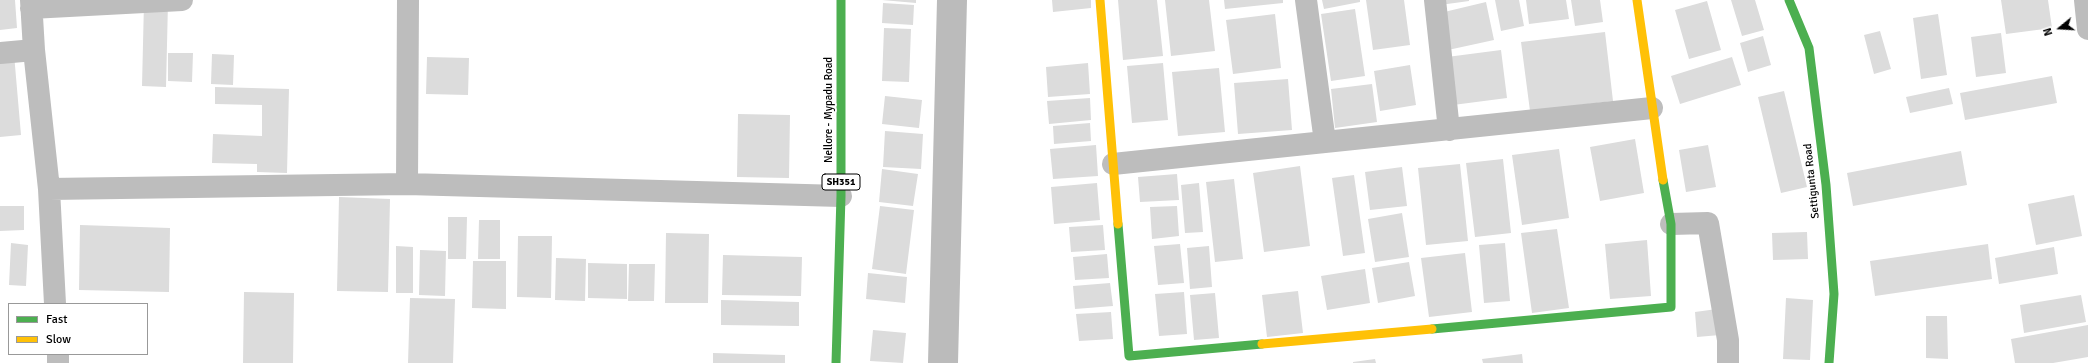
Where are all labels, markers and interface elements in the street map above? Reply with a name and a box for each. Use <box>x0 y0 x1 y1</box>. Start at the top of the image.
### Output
north arrow <box>2040 8 2080 48</box>
text: N <box>2041 26 2055 38</box>
street label: Nellore - Mypadu Road <box>822 57 836 163</box>
street label: Settigunta Road <box>1801 143 1823 219</box>
road number: SH351 <box>822 174 860 190</box>
legend <box>8 303 148 355</box>
text: Fast <box>46 312 67 327</box>
text: Slow <box>46 332 71 347</box>

